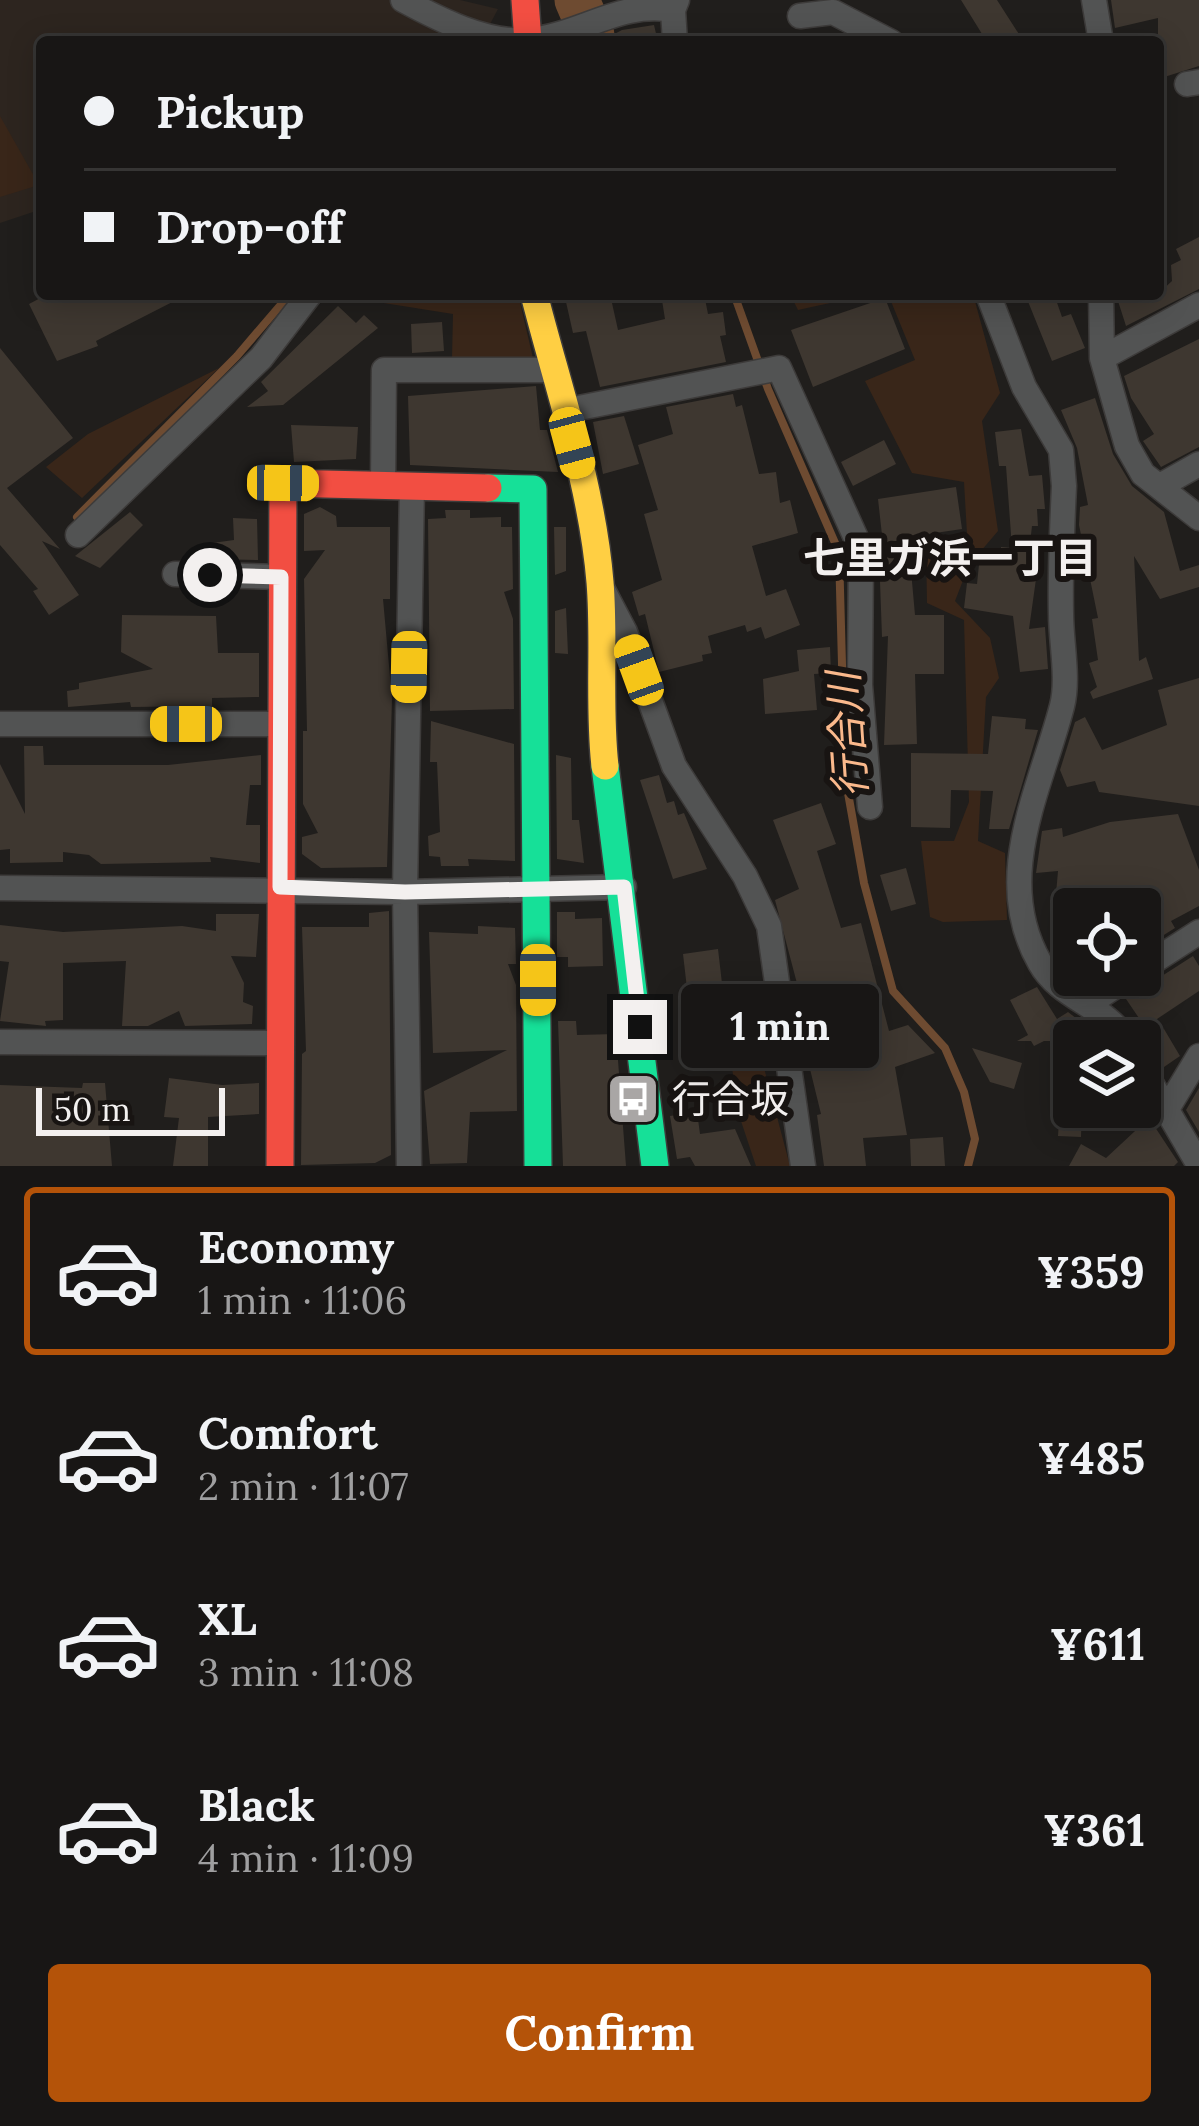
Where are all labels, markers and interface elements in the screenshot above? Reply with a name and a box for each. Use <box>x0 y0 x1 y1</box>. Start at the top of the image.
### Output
text: Pickup <box>156 83 304 140</box>
text: Drop-off <box>156 198 343 255</box>
car <box>545 404 599 482</box>
car <box>247 464 319 502</box>
district label: 七里ガ浜一丁目 <box>803 531 1097 585</box>
route start <box>183 548 237 602</box>
car <box>610 630 668 710</box>
car <box>390 631 428 703</box>
water label: 行合川 <box>815 666 878 800</box>
car <box>150 706 222 742</box>
map controls <box>1053 888 1161 1128</box>
button: locate <box>1053 888 1161 996</box>
car <box>520 944 556 1016</box>
callout: 1 min <box>682 985 880 1069</box>
route end <box>613 1000 667 1054</box>
text: 1 min <box>730 1001 830 1051</box>
button: layers <box>1053 1020 1161 1128</box>
bus stop icon: 行合坂 <box>605 1071 661 1127</box>
place label: 行合坂 <box>672 1074 789 1124</box>
scale bar <box>36 1082 225 1135</box>
text: 50 m <box>54 1088 131 1130</box>
icon: car <box>54 1217 162 1325</box>
text: Economy <box>198 1218 394 1275</box>
text: ¥359 <box>1037 1243 1145 1300</box>
text: 1 min · 11:06 <box>198 1275 407 1325</box>
icon: car <box>54 1403 162 1511</box>
text: Comfort <box>198 1404 378 1461</box>
text: ¥485 <box>1038 1429 1145 1486</box>
text: 2 min · 11:07 <box>198 1461 408 1511</box>
icon: car <box>54 1589 162 1697</box>
text: XL <box>198 1590 257 1647</box>
text: ¥611 <box>1050 1615 1145 1672</box>
text: 3 min · 11:08 <box>198 1647 414 1697</box>
icon: car <box>54 1775 162 1883</box>
text: Black <box>198 1776 315 1833</box>
text: ¥361 <box>1043 1801 1145 1858</box>
text: 4 min · 11:09 <box>198 1833 414 1883</box>
button: Confirm <box>48 1964 1151 2102</box>

